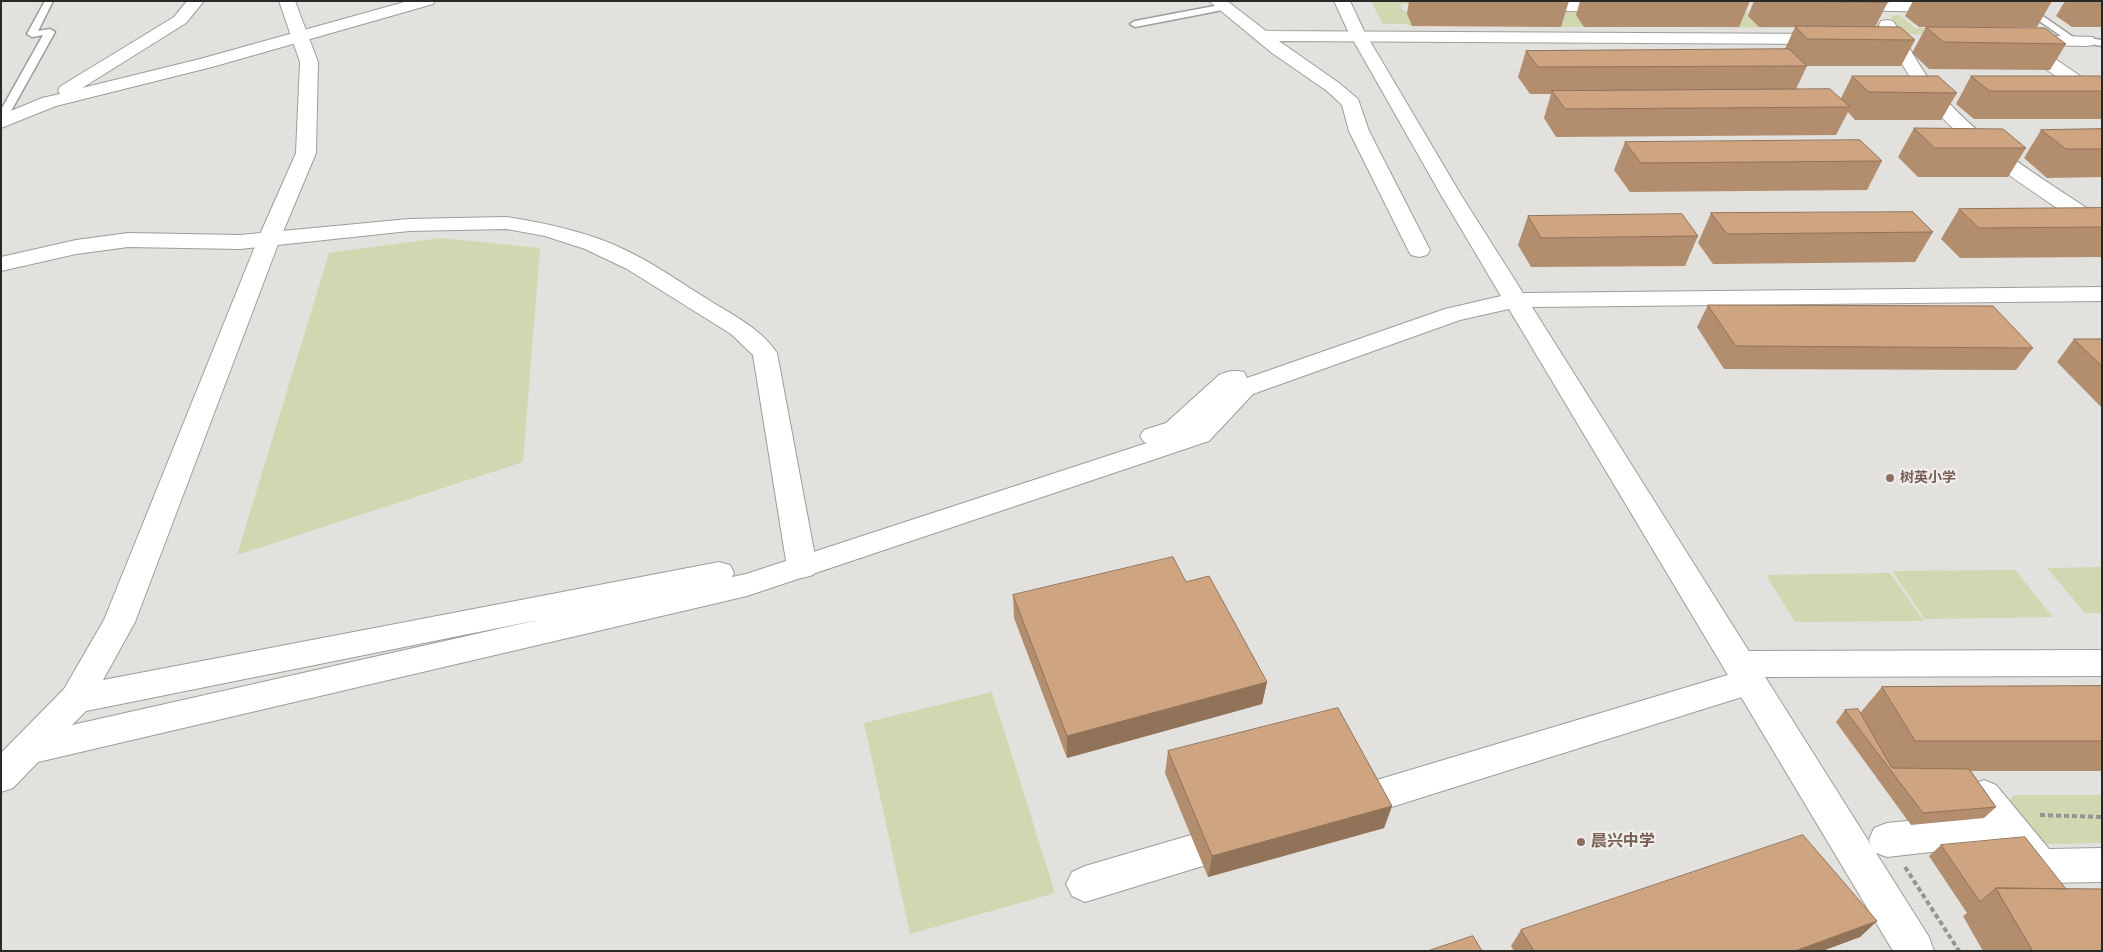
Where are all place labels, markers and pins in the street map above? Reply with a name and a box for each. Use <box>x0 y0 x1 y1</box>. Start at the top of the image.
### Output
place label: 树英小学 <box>1900 470 1956 486</box>
marker: 树英小学 <box>1884 472 1896 484</box>
place label: 晨兴中学 <box>1591 832 1655 852</box>
marker: 晨兴中学 <box>1575 836 1587 848</box>

